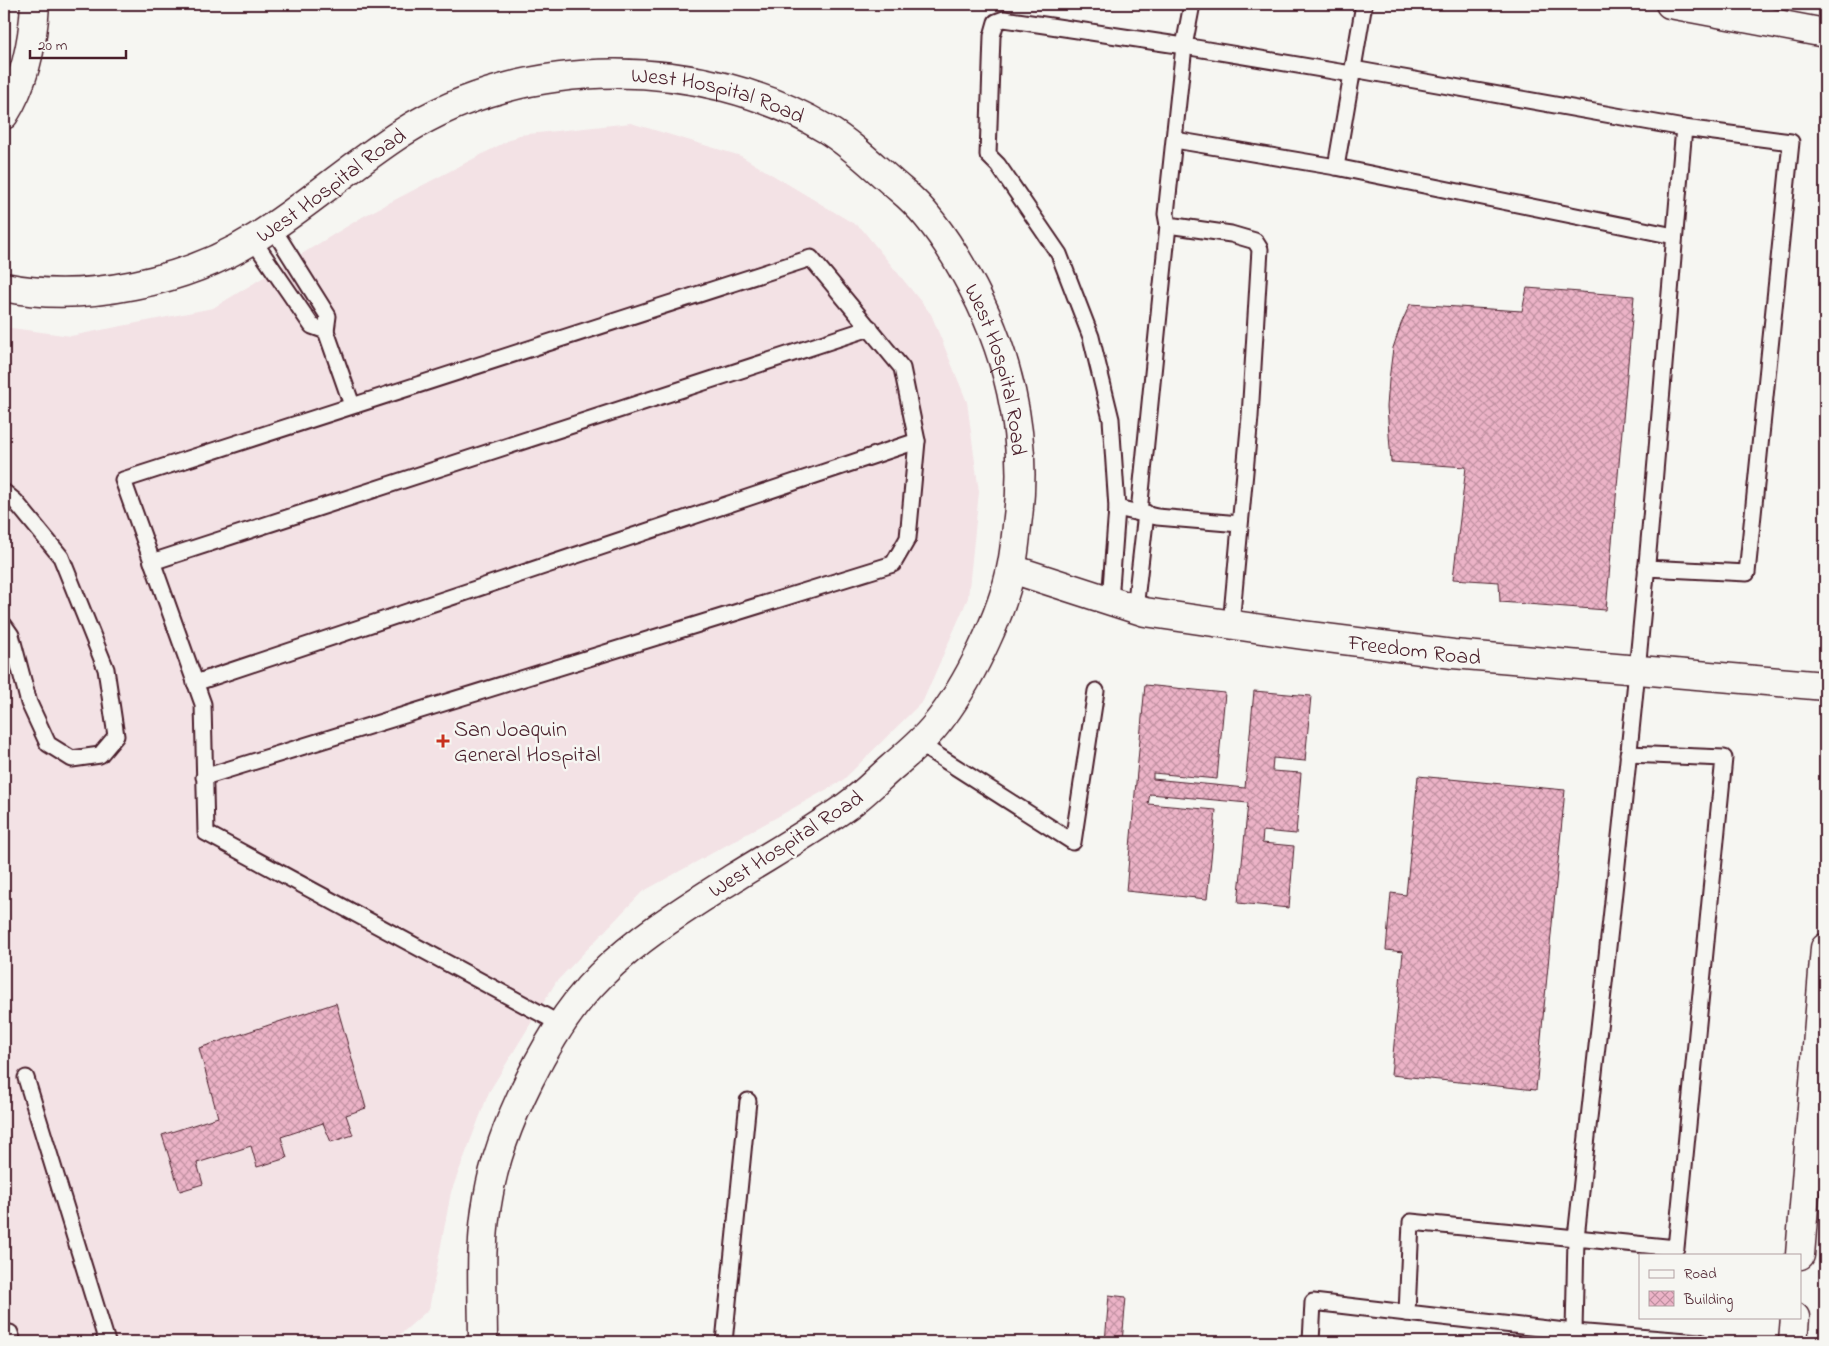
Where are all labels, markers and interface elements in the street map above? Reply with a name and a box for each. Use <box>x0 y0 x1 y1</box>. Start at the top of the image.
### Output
scale bar <box>30 28 126 60</box>
text: 20 m <box>38 35 68 57</box>
street label: West Hospital Road <box>630 61 809 134</box>
street label: West Hospital Road <box>251 121 413 252</box>
street label: West Hospital Road <box>954 279 1033 457</box>
street label: Freedom Road <box>1345 628 1482 675</box>
place label: San Joaquin General Hospital <box>454 715 601 772</box>
marker: San Joaquin General Hospital <box>436 734 450 748</box>
street label: West Hospital Road <box>703 783 870 908</box>
legend <box>1639 1254 1802 1318</box>
text: Road <box>1684 1263 1717 1285</box>
text: Building <box>1683 1289 1733 1312</box>

